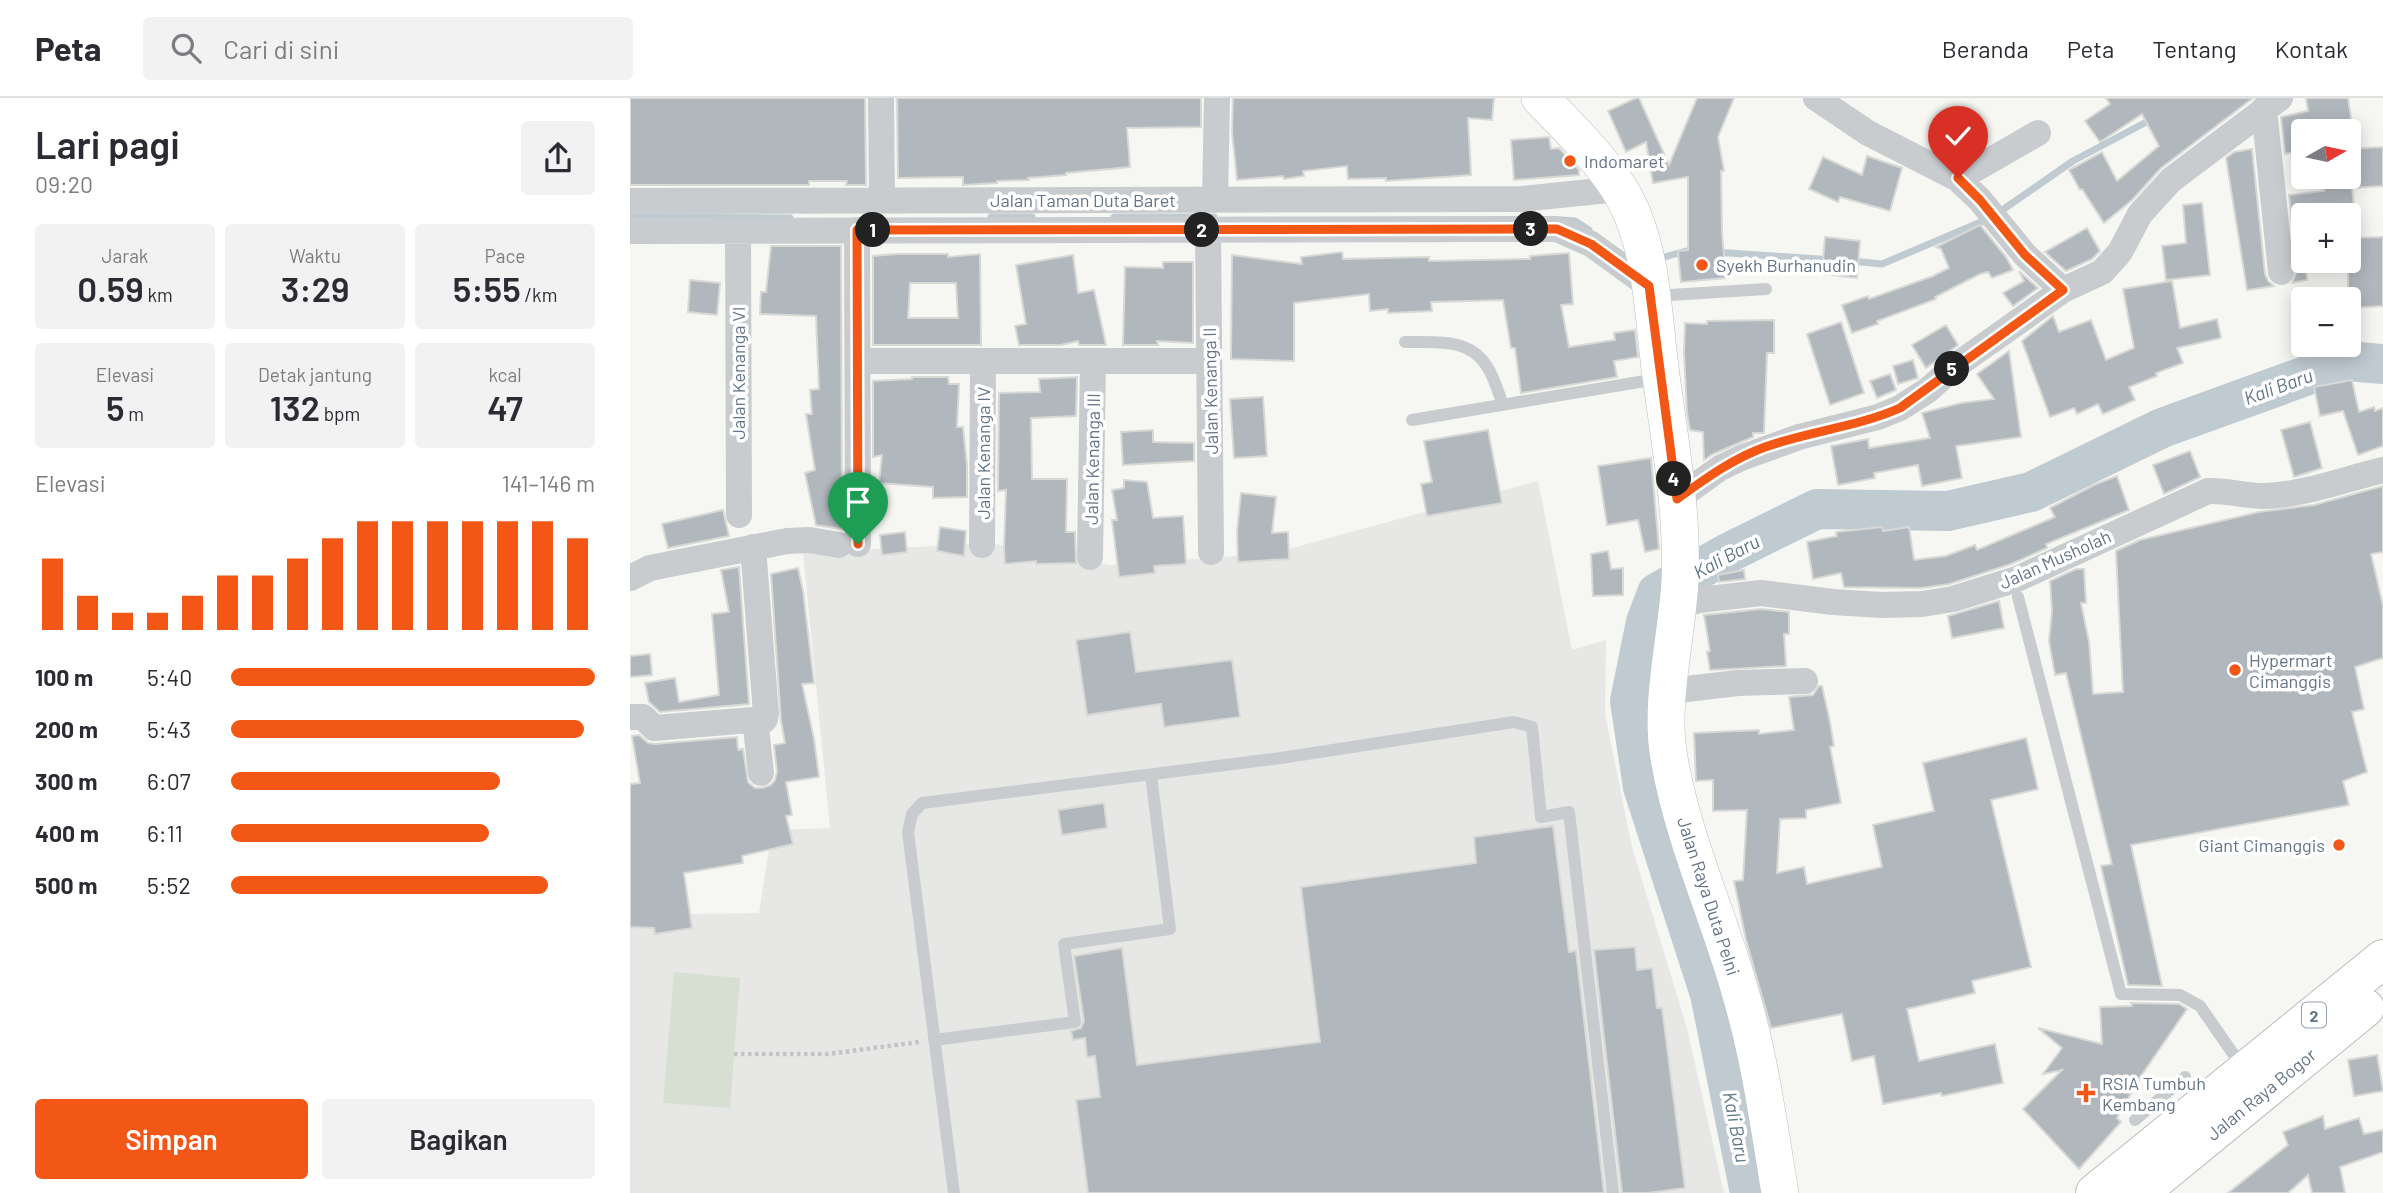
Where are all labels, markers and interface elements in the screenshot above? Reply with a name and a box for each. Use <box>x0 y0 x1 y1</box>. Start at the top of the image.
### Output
search box <box>143 17 633 80</box>
text: Peta <box>35 28 101 68</box>
icon: search <box>167 29 205 67</box>
text: Cari di sini <box>223 33 339 64</box>
text: Beranda <box>1942 34 2029 63</box>
text: Peta <box>2067 34 2114 63</box>
text: Tentang <box>2152 34 2237 63</box>
text: Kontak <box>2275 34 2348 63</box>
pin <box>1928 106 1988 178</box>
icon: check <box>1939 117 1977 155</box>
north arrow <box>2291 119 2361 189</box>
map controls <box>2291 119 2361 357</box>
text: Lari pagi <box>35 121 180 167</box>
button: share <box>521 121 595 195</box>
place label: Indomaret <box>1584 150 1664 172</box>
marker: Indomaret <box>1562 153 1578 169</box>
text: 09:20 <box>35 170 93 198</box>
street label: Jalan Taman Duta Baret <box>990 189 1176 211</box>
button: + <box>2291 203 2361 273</box>
pin: 1 <box>856 212 890 248</box>
pin: 2 <box>1184 212 1220 248</box>
pin: 3 <box>1514 212 1548 246</box>
text: 3 <box>1525 217 1536 240</box>
text: 1 <box>869 218 876 241</box>
text: 2 <box>1196 218 1207 241</box>
text: Jarak <box>102 244 148 267</box>
text: Waktu <box>289 244 341 267</box>
text: Pace <box>485 244 525 267</box>
place label: Syekh Burhanudin <box>1716 254 1856 276</box>
marker: Syekh Burhanudin <box>1694 257 1710 273</box>
text: 0.59 <box>77 267 144 309</box>
text: 3:29 <box>281 267 349 309</box>
text: 5:55 <box>453 267 521 309</box>
text: km <box>144 283 173 306</box>
text: /km <box>521 283 557 306</box>
button: − <box>2291 287 2361 357</box>
street label: Jalan Kenanga VI <box>727 307 749 439</box>
street label: Jalan Kenanga II <box>1198 327 1222 455</box>
pin: 5 <box>1934 352 1970 386</box>
text: 5 <box>1946 357 1957 380</box>
text: Elevasi <box>96 363 154 386</box>
text: Detak jantung <box>258 363 372 386</box>
text: kcal <box>488 363 522 386</box>
water label: Kali Baru <box>2240 363 2316 409</box>
text: 5 <box>106 386 125 428</box>
text: 132 <box>270 386 320 428</box>
text: 47 <box>487 386 523 428</box>
street label: Jalan Kenanga IV <box>972 386 994 519</box>
street label: Jalan Kenanga III <box>1080 393 1104 525</box>
text: m <box>125 402 144 425</box>
text: bpm <box>320 402 360 425</box>
pin: 4 <box>1656 462 1692 496</box>
text: 4 <box>1668 467 1679 490</box>
text: Elevasi <box>35 469 106 497</box>
text: 141–146 m <box>502 469 595 497</box>
pin <box>828 472 888 544</box>
icon: arrive <box>839 483 877 521</box>
street label: Jalan Musholah <box>1996 525 2114 593</box>
water label: Kali Baru <box>1689 529 1763 583</box>
place label: Hypermart Cimanggis <box>2249 649 2332 692</box>
marker: Hypermart Cimanggis <box>2227 662 2243 678</box>
text: 100 m <box>35 663 93 691</box>
text: 5:40 <box>147 663 192 691</box>
text: 200 m <box>35 715 98 743</box>
text: 5:43 <box>147 715 191 743</box>
text: 300 m <box>35 767 97 795</box>
text: 6:07 <box>147 767 191 795</box>
street label: Jalan Raya Duta Pelni <box>1673 814 1745 978</box>
text: 400 m <box>35 819 99 847</box>
text: 6:11 <box>147 819 183 847</box>
place label: Giant Cimanggis <box>2199 834 2325 856</box>
marker: Giant Cimanggis <box>2331 837 2347 853</box>
text: 500 m <box>35 871 97 899</box>
text: 5:52 <box>147 871 191 899</box>
road number: 2 <box>2302 1002 2326 1028</box>
street label: Jalan Raya Bogor <box>2202 1043 2320 1145</box>
place label: RSIA Tumbuh Kembang <box>2102 1072 2206 1115</box>
marker: RSIA Tumbuh Kembang <box>2076 1083 2096 1103</box>
water label: Kali Baru <box>1719 1090 1755 1164</box>
button: Simpan <box>35 1099 308 1179</box>
button: Bagikan <box>322 1099 595 1179</box>

